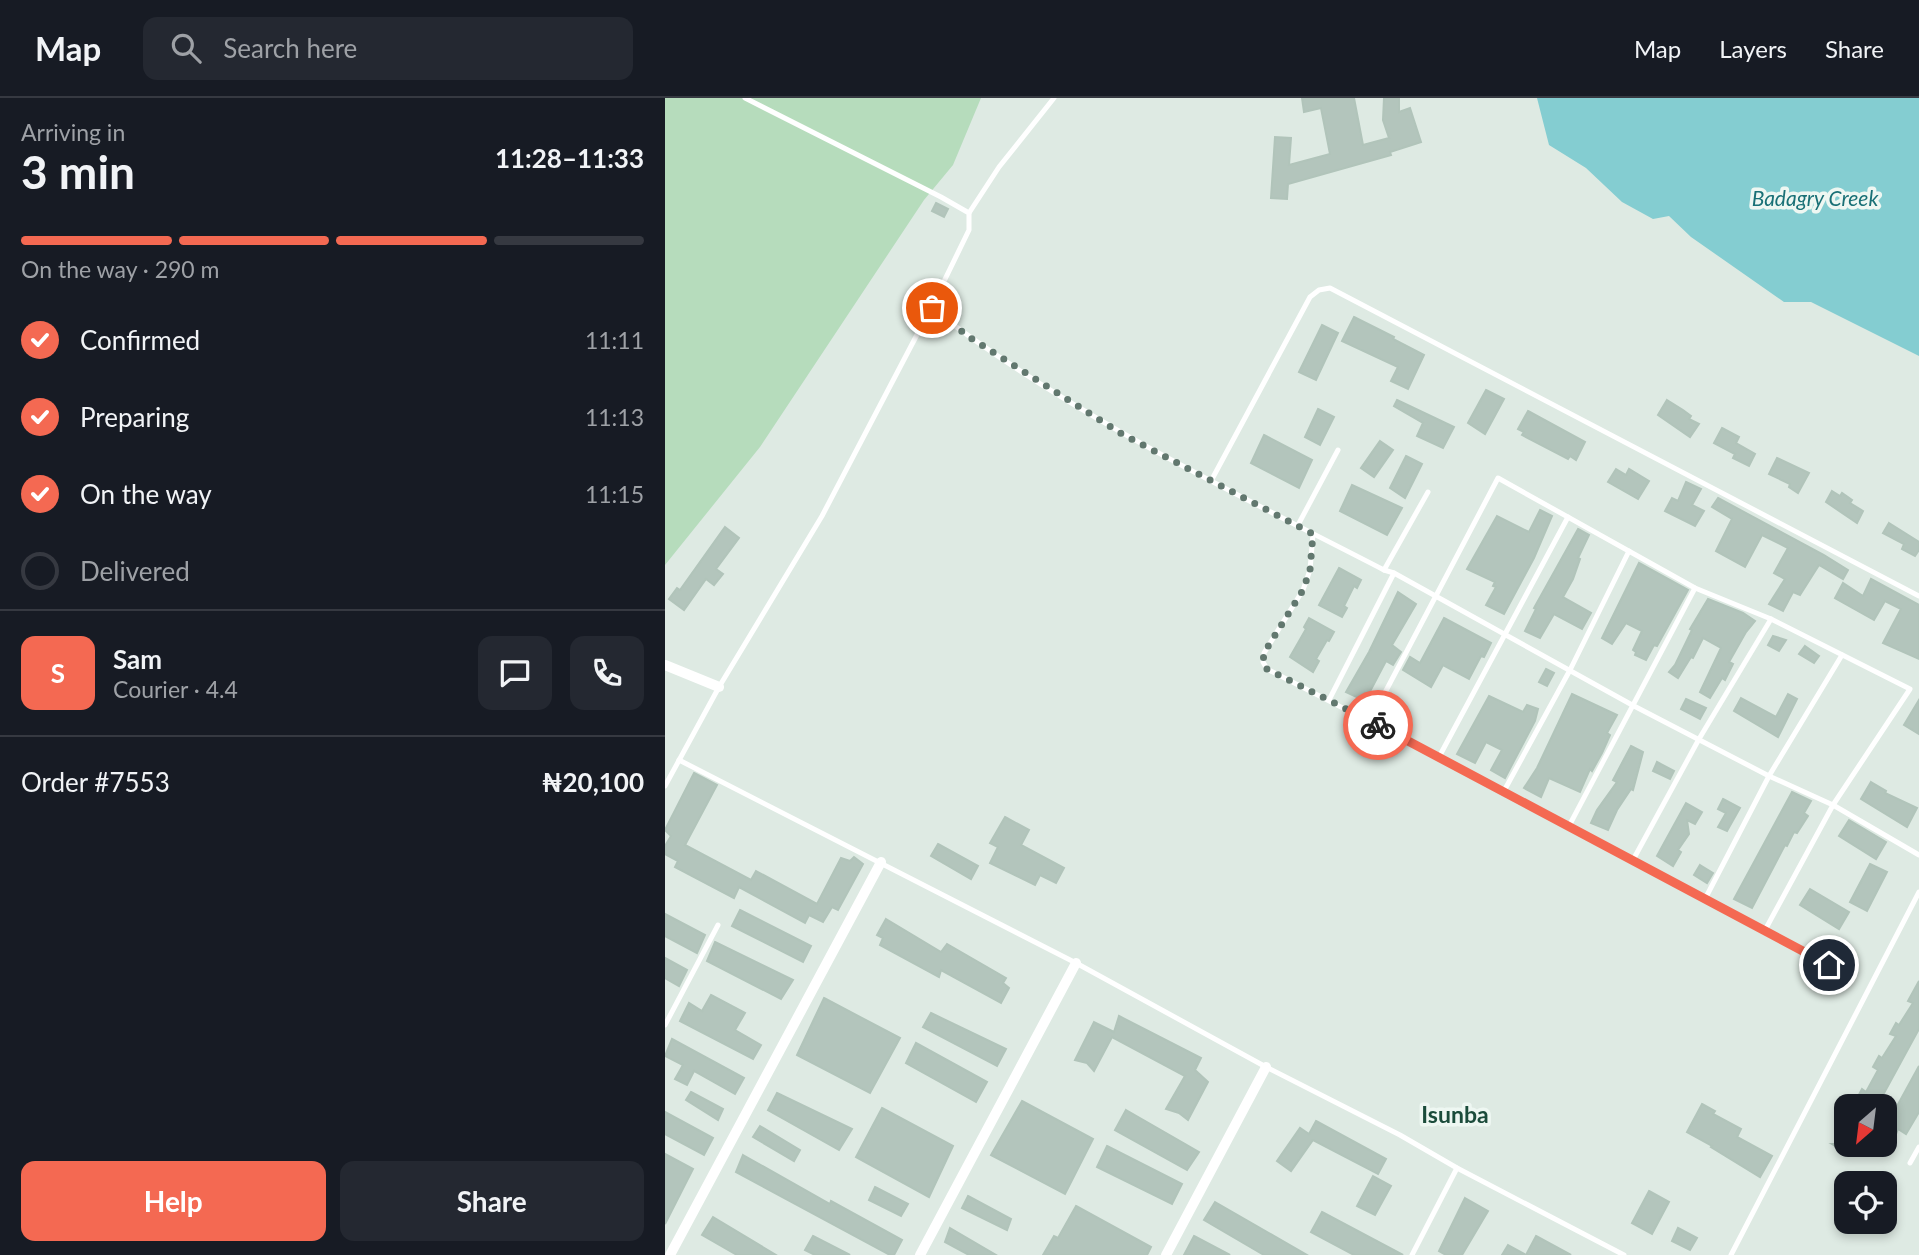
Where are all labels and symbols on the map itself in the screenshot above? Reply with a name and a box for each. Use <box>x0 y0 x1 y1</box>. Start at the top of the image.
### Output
water label: Badagry Creek <box>1752 185 1879 210</box>
pin <box>902 278 962 338</box>
courier <box>1343 690 1413 760</box>
pin <box>1799 935 1859 995</box>
north arrow <box>1834 1094 1897 1157</box>
district label: Isunba <box>1421 1100 1489 1128</box>

